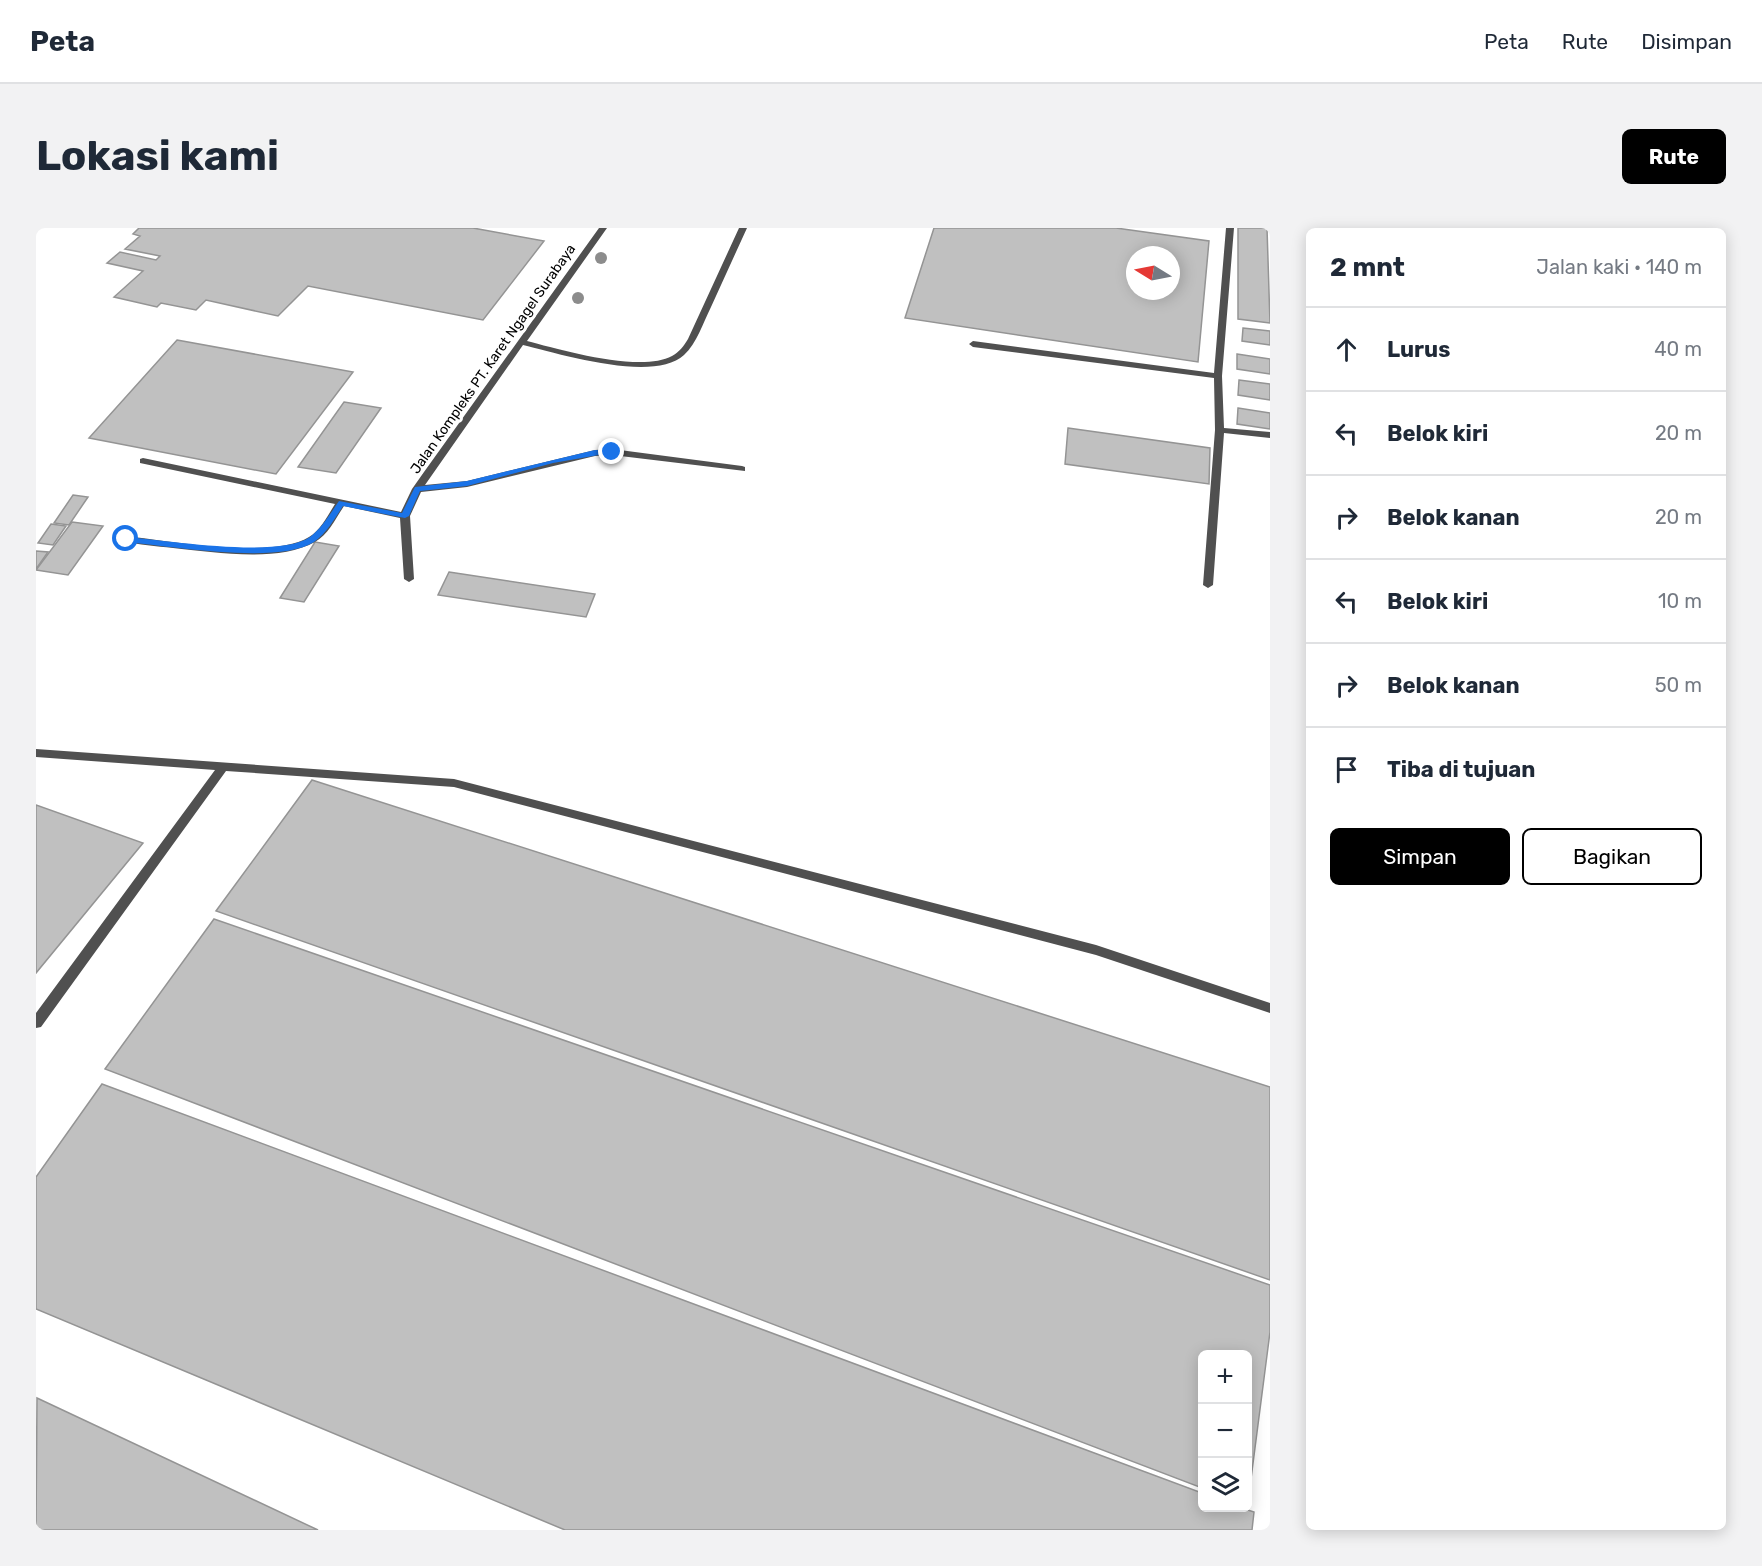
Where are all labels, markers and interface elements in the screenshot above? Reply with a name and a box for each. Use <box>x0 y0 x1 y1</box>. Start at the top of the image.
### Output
text: Peta <box>30 25 95 58</box>
text: Peta <box>1484 29 1529 54</box>
text: Rute <box>1562 29 1608 54</box>
text: Disimpan <box>1641 29 1732 54</box>
button: Rute <box>1622 129 1726 184</box>
text: Lokasi kami <box>36 131 279 181</box>
street label: Jalan Kompleks PT. Karet Ngagel Surabaya <box>407 241 579 477</box>
north arrow <box>1126 246 1180 300</box>
text: 2 mnt <box>1330 252 1405 283</box>
text: Jalan kaki · 140 m <box>1536 255 1702 279</box>
icon: ahead <box>1330 333 1363 366</box>
text: Lurus <box>1387 336 1450 363</box>
text: 40 m <box>1654 337 1702 361</box>
icon: left <box>1330 417 1363 450</box>
text: Belok kiri <box>1387 420 1488 447</box>
text: 20 m <box>1655 421 1702 445</box>
route end <box>598 438 624 464</box>
icon: right <box>1330 501 1363 534</box>
text: Belok kanan <box>1387 504 1520 531</box>
text: 20 m <box>1655 505 1702 529</box>
route start <box>112 525 138 551</box>
icon: left <box>1330 585 1363 618</box>
text: Belok kiri <box>1387 588 1488 615</box>
text: 10 m <box>1658 589 1702 613</box>
icon: right <box>1330 669 1363 702</box>
text: Belok kanan <box>1387 672 1520 699</box>
text: 50 m <box>1655 673 1702 697</box>
icon: arrive <box>1330 753 1363 786</box>
text: Tiba di tujuan <box>1387 756 1535 783</box>
button: Simpan <box>1330 828 1510 885</box>
button: Bagikan <box>1522 828 1702 885</box>
map controls <box>1198 1350 1252 1512</box>
button: + <box>1198 1350 1252 1404</box>
button: − <box>1198 1404 1252 1458</box>
button: layers <box>1198 1458 1252 1512</box>

